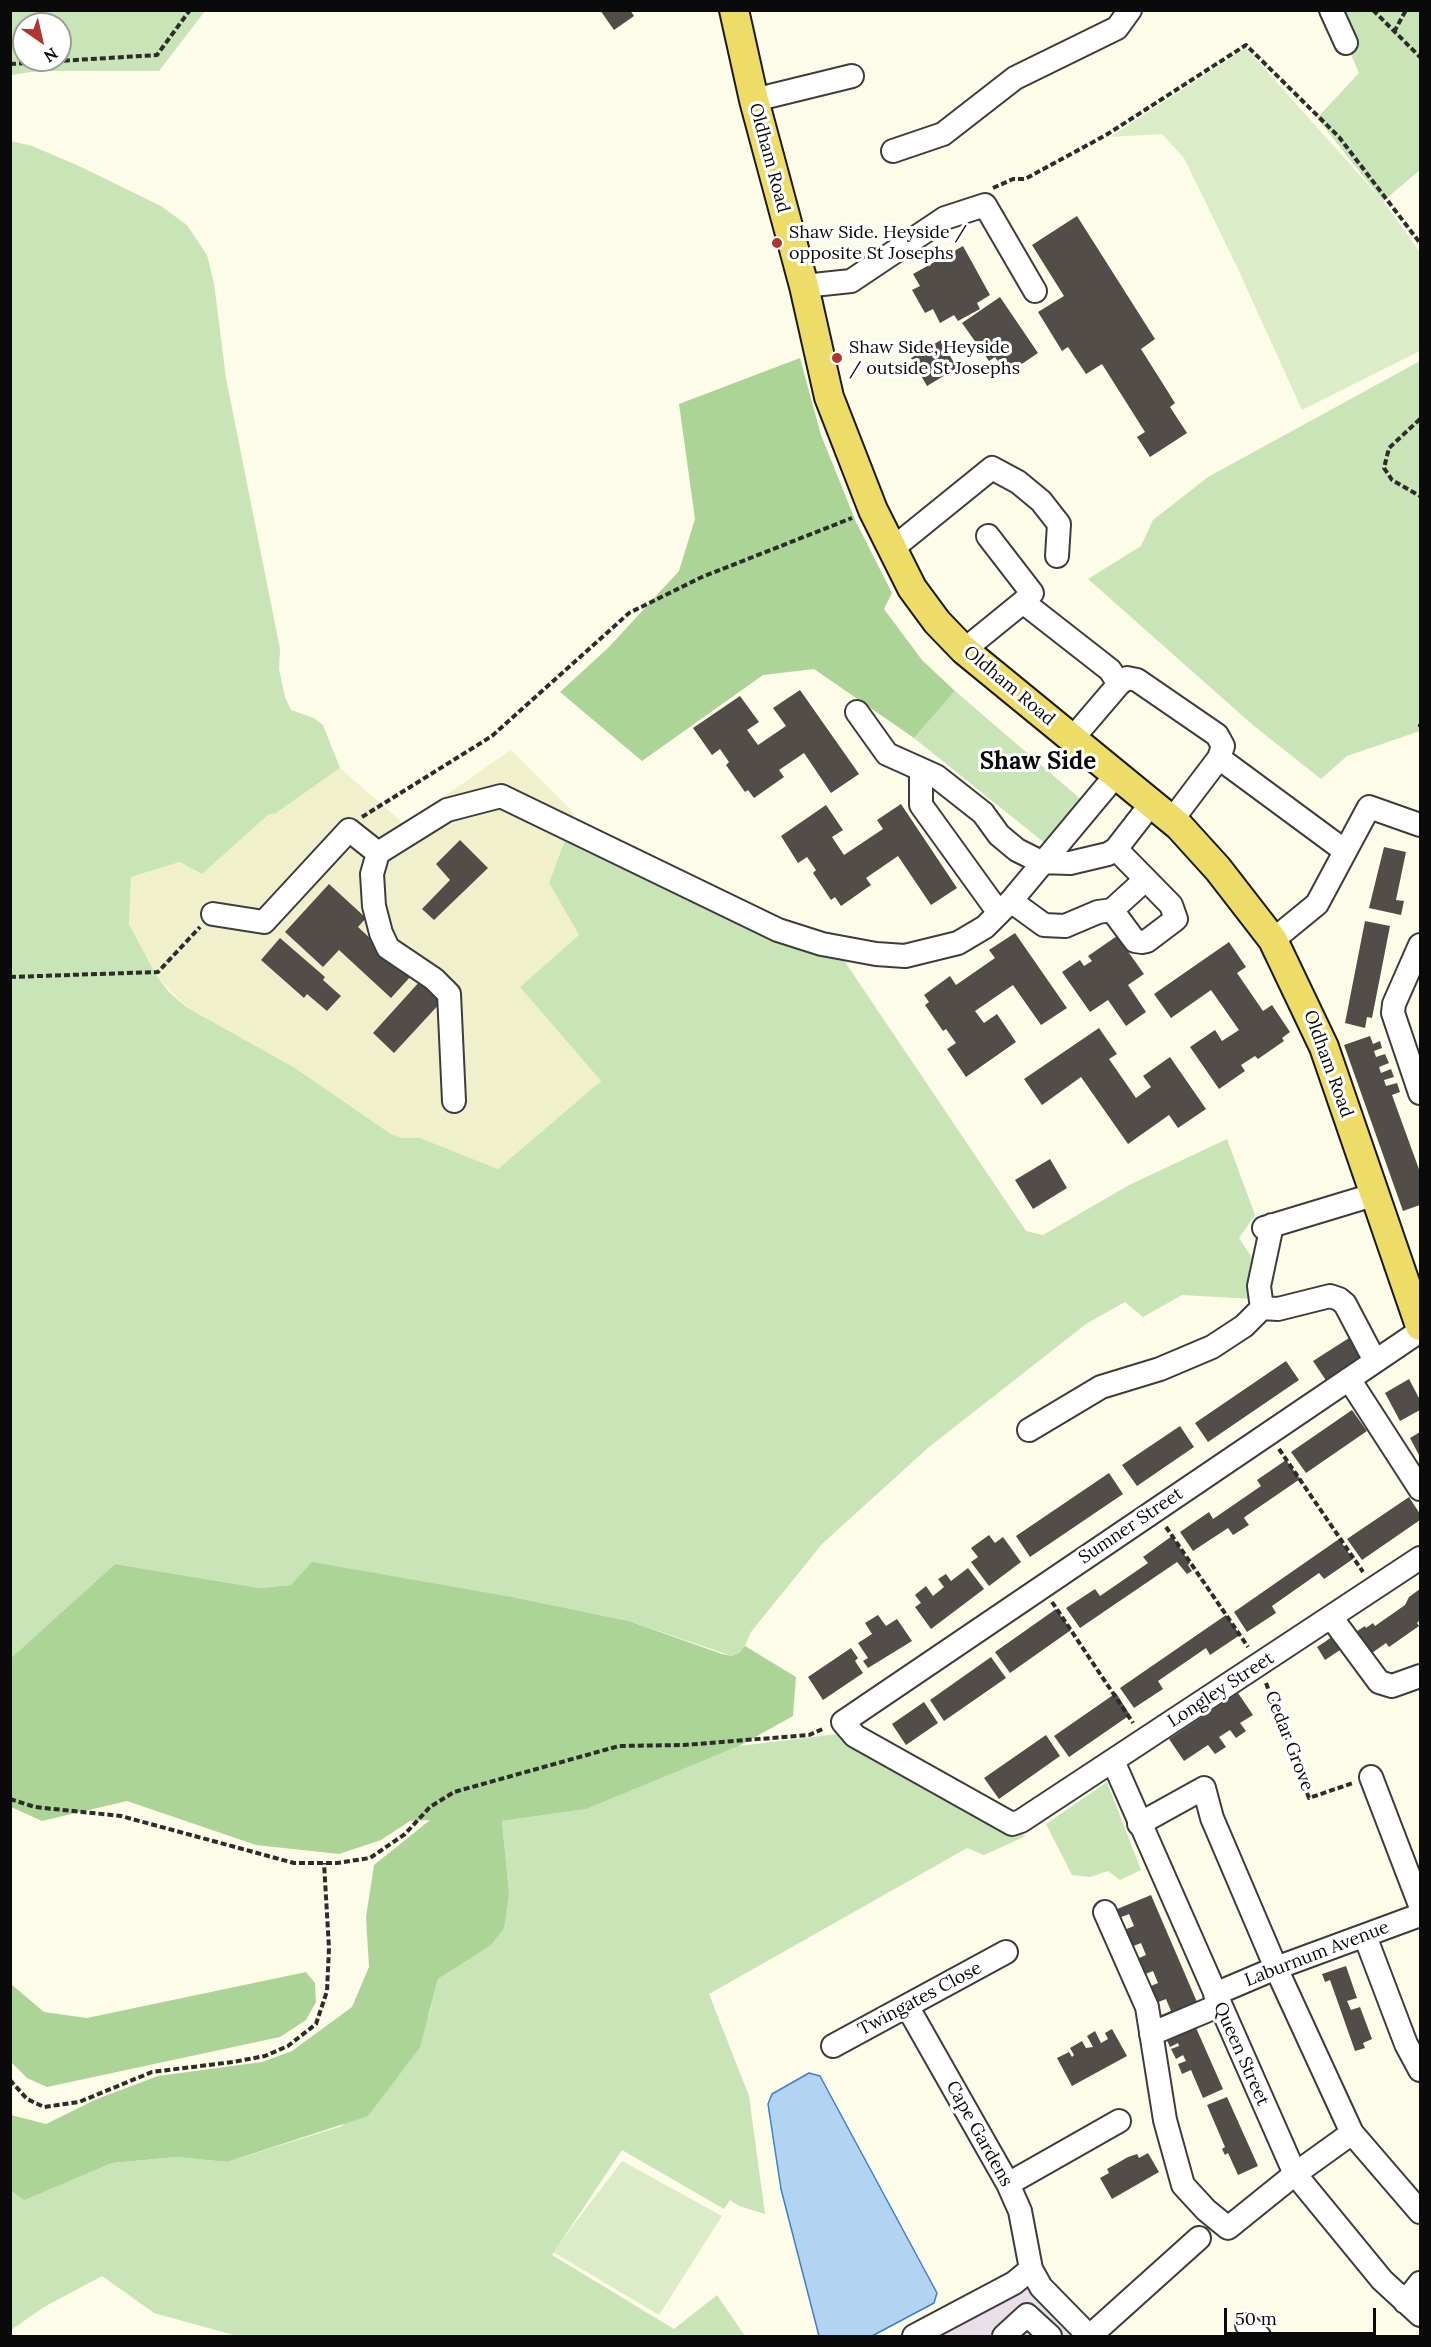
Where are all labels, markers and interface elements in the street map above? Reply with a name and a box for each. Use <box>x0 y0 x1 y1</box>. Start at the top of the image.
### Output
north arrow <box>12 12 72 72</box>
text: N <box>40 44 62 67</box>
street label: Oldham Road <box>744 101 794 215</box>
place label: Shaw Side. Heyside / opposite St Josephs <box>789 222 967 264</box>
marker: Shaw Side. Heyside / opposite St Josephs <box>770 236 784 250</box>
place label: Shaw Side, Heyside / outside St Josephs <box>849 337 1020 380</box>
marker: Shaw Side, Heyside / outside St Josephs <box>830 351 844 365</box>
street label: Oldham Road <box>959 642 1059 730</box>
district label: Shaw Side <box>980 748 1096 776</box>
street label: Oldham Road <box>1299 1007 1357 1121</box>
street label: Sumner Street <box>1075 1483 1187 1569</box>
street label: Longley Street <box>1164 1648 1278 1732</box>
street label: Cedar Grove <box>1260 1688 1318 1794</box>
street label: Laburnum Avenue <box>1242 1917 1392 1991</box>
street label: Twingates Close <box>854 1957 986 2041</box>
street label: Queen Street <box>1209 1999 1273 2109</box>
street label: Cape Gardens <box>941 2077 1017 2191</box>
scale bar <box>1227 2296 1378 2334</box>
text: 50 m <box>1235 2307 1277 2330</box>

